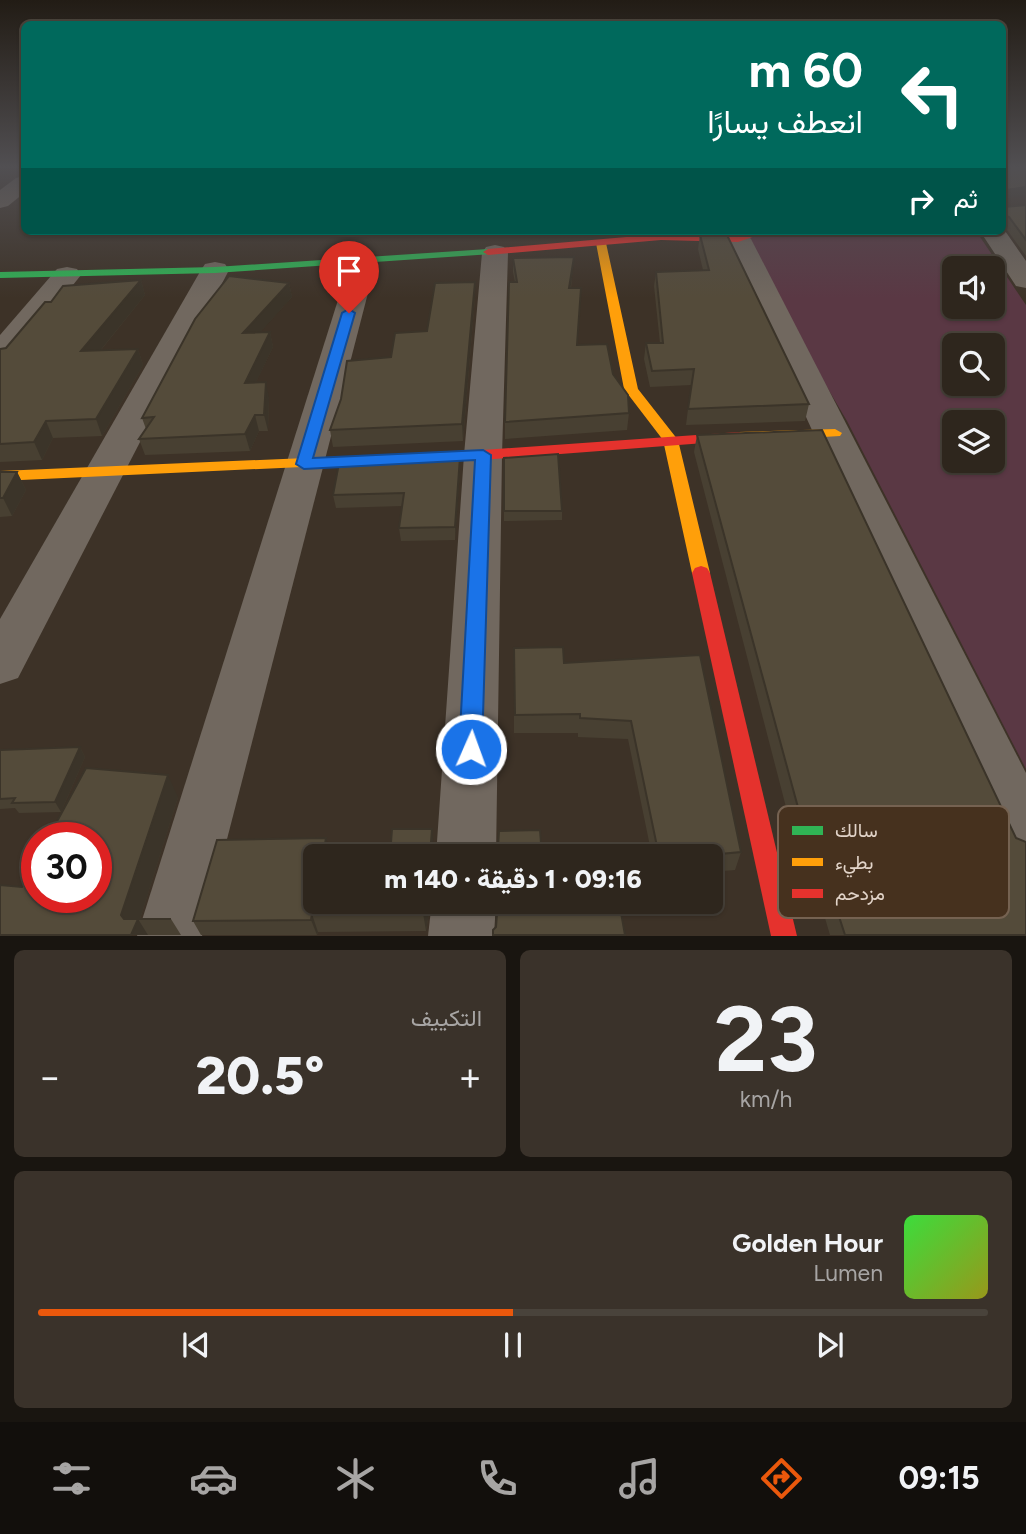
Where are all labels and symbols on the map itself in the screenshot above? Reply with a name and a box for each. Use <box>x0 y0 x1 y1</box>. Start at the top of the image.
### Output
pin <box>319 241 379 313</box>
position arrow <box>434 712 508 786</box>
legend <box>778 806 1009 918</box>
text: سالك <box>835 819 878 842</box>
speed limit sign: 30 <box>21 822 112 913</box>
text: بطيء <box>835 851 873 878</box>
text: مزدحم <box>835 882 885 906</box>

